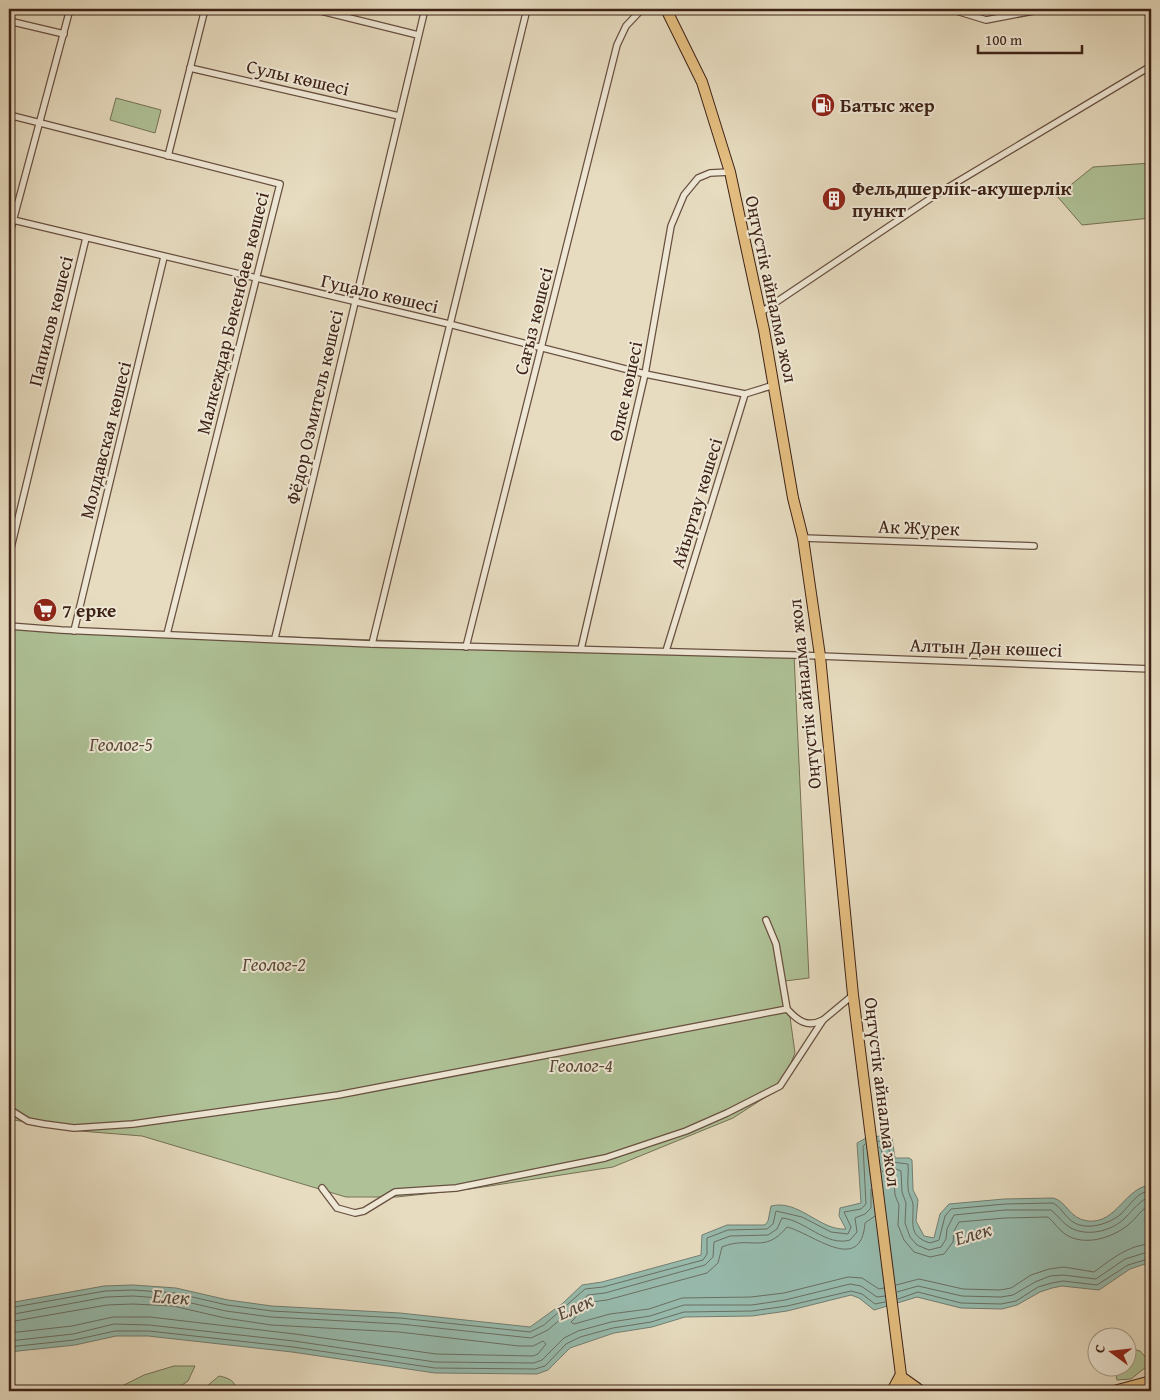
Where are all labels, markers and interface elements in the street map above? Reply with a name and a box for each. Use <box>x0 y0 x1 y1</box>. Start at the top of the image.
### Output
scale bar <box>978 22 1081 54</box>
text: 100 m <box>985 29 1023 50</box>
street label: Сулы көшесі <box>244 52 352 102</box>
place label: Батыс жер <box>840 91 935 119</box>
fuel station icon: Батыс жер <box>810 92 836 118</box>
place label: Фельдшерлік-акушерлік пункт <box>852 174 1072 224</box>
building icon: Фельдшерлік-акушерлік пункт <box>821 186 847 212</box>
street label: Малкеждар Бөкенбаев көшесі <box>188 189 276 437</box>
street label: Оңтүстік айналма жол <box>738 193 806 385</box>
street label: Папилов көшесі <box>20 253 80 389</box>
street label: Сағыз көшесі <box>506 264 560 378</box>
street label: Гуцало көшесі <box>318 266 442 320</box>
street label: Фёдор Озмитель көшесі <box>278 307 350 507</box>
street label: Өлке көшесі <box>601 338 649 444</box>
street label: Молдавская көшесі <box>72 358 138 522</box>
street label: Айыртау көшесі <box>663 434 729 572</box>
street label: Ак Журек <box>878 512 960 542</box>
place label: 7 ерке <box>62 596 116 624</box>
supermarket icon: 7 ерке <box>32 597 58 623</box>
street label: Оңтүстік айналма жол <box>780 598 828 790</box>
street label: Алтын Дән көшесі <box>909 630 1063 664</box>
park label: Геолог-5 <box>88 730 153 758</box>
park label: Геолог-2 <box>241 950 306 978</box>
street label: Оңтүстік айналма жол <box>857 996 909 1188</box>
park label: Геолог-4 <box>548 1051 613 1079</box>
water label: Елек <box>950 1214 995 1252</box>
water label: Елек <box>150 1280 191 1312</box>
water label: Елек <box>551 1285 598 1327</box>
north arrow <box>1088 1328 1138 1378</box>
text: С <box>1089 1342 1110 1355</box>

